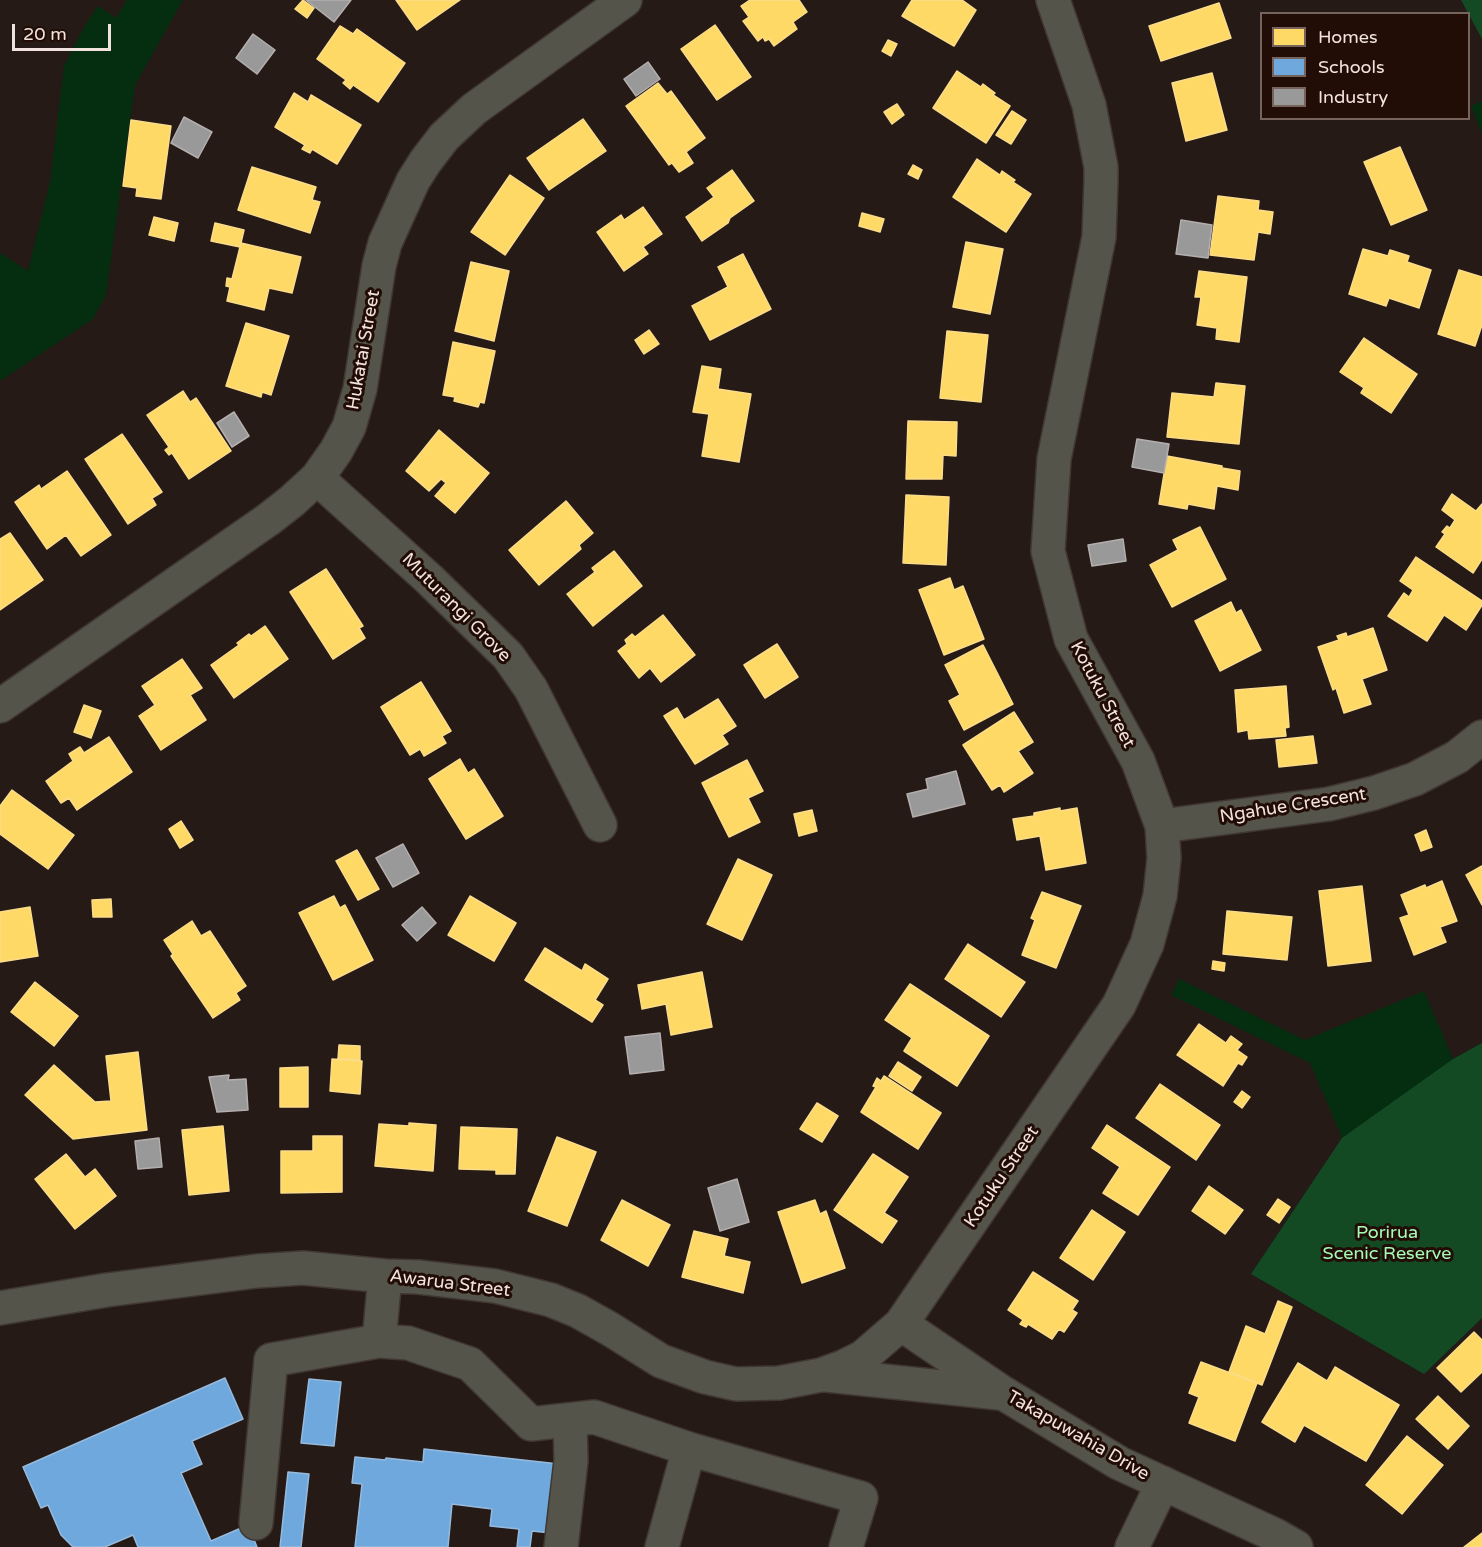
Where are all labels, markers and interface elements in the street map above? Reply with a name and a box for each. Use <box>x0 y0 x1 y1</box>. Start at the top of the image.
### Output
scale bar <box>15 12 114 50</box>
legend <box>1260 12 1470 120</box>
text: 20 m <box>23 23 67 45</box>
text: Homes <box>1318 26 1378 48</box>
text: Schools <box>1318 56 1385 78</box>
text: Industry <box>1318 86 1388 108</box>
street label: Hukatai Street <box>343 288 385 412</box>
street label: Muturangi Grove <box>397 549 515 667</box>
street label: Kotuku Street <box>1065 638 1139 752</box>
street label: Ngahue Crescent <box>1218 784 1368 828</box>
street label: Kotuku Street <box>960 1122 1044 1232</box>
park label: Porirua Scenic Reserve <box>1323 1222 1451 1264</box>
street label: Awarua Street <box>389 1266 511 1302</box>
street label: Takapuwahia Drive <box>1003 1387 1153 1485</box>

